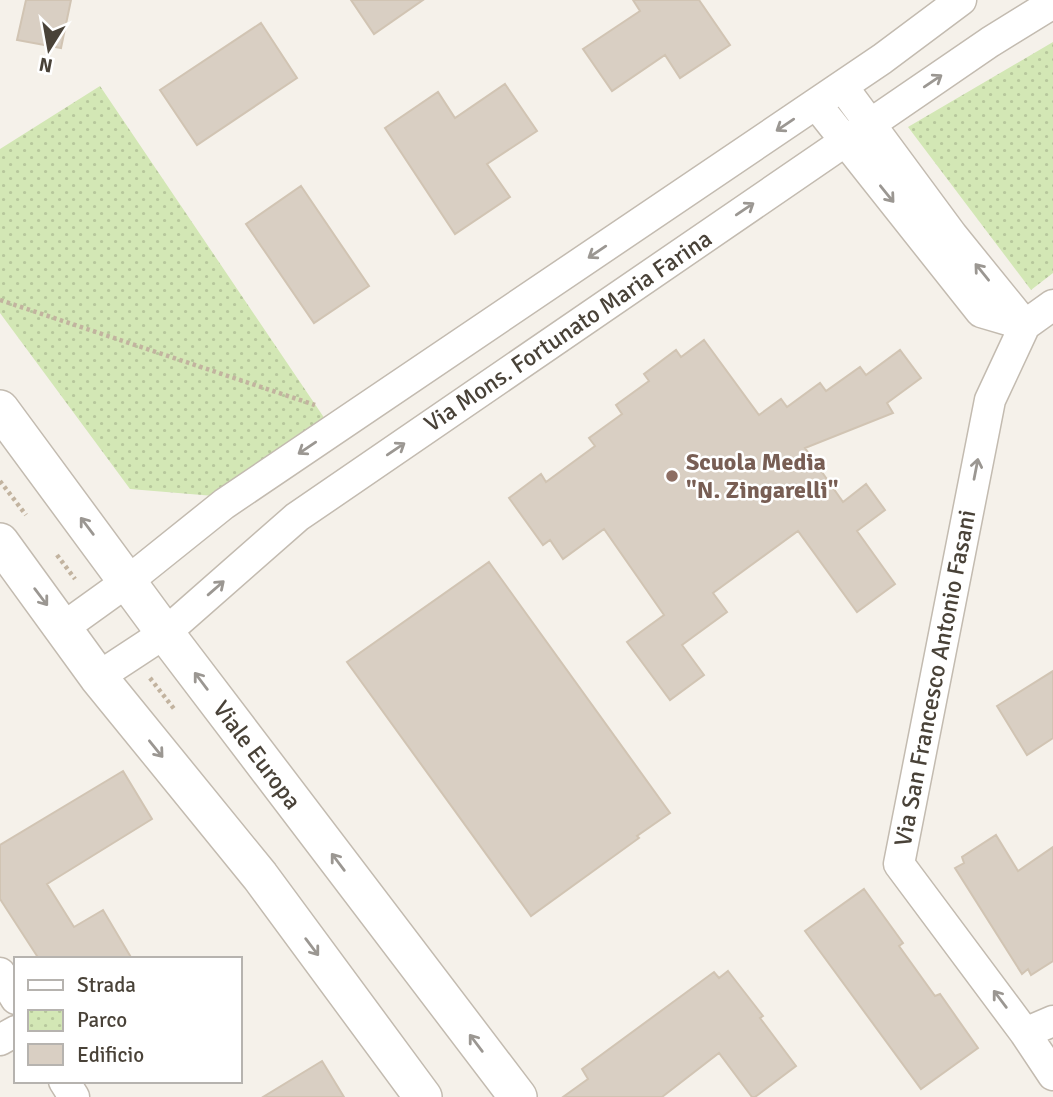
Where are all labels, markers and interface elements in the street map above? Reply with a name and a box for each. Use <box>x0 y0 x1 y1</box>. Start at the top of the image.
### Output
north arrow <box>14 14 84 84</box>
text: N <box>37 52 55 78</box>
one-way arrow <box>923 74 942 88</box>
one-way arrow <box>776 118 795 132</box>
one-way arrow <box>880 185 895 203</box>
one-way arrow <box>735 202 754 216</box>
street label: Via Mons. Fortunato Maria Farina <box>418 223 718 439</box>
one-way arrow <box>588 245 607 259</box>
one-way arrow <box>974 264 989 282</box>
one-way arrow <box>297 441 317 455</box>
one-way arrow <box>386 442 405 456</box>
place label: Scuola Media "N. Zingarelli" <box>686 447 838 505</box>
one-way arrow <box>970 458 984 481</box>
marker: Scuola Media "N. Zingarelli" <box>664 468 680 484</box>
street label: Via San Francesco Antonio Fasani <box>888 507 982 849</box>
one-way arrow <box>80 517 94 536</box>
one-way arrow <box>207 580 225 596</box>
one-way arrow <box>33 587 48 606</box>
one-way arrow <box>194 671 209 690</box>
street label: Viale Europa <box>206 695 308 815</box>
one-way arrow <box>148 739 164 757</box>
one-way arrow <box>331 853 346 872</box>
one-way arrow <box>305 937 319 956</box>
legend <box>14 957 242 1083</box>
text: Strada <box>77 972 136 998</box>
one-way arrow <box>992 990 1007 1009</box>
text: Parco <box>77 1007 127 1033</box>
one-way arrow <box>469 1034 484 1053</box>
text: Edificio <box>77 1042 144 1068</box>

